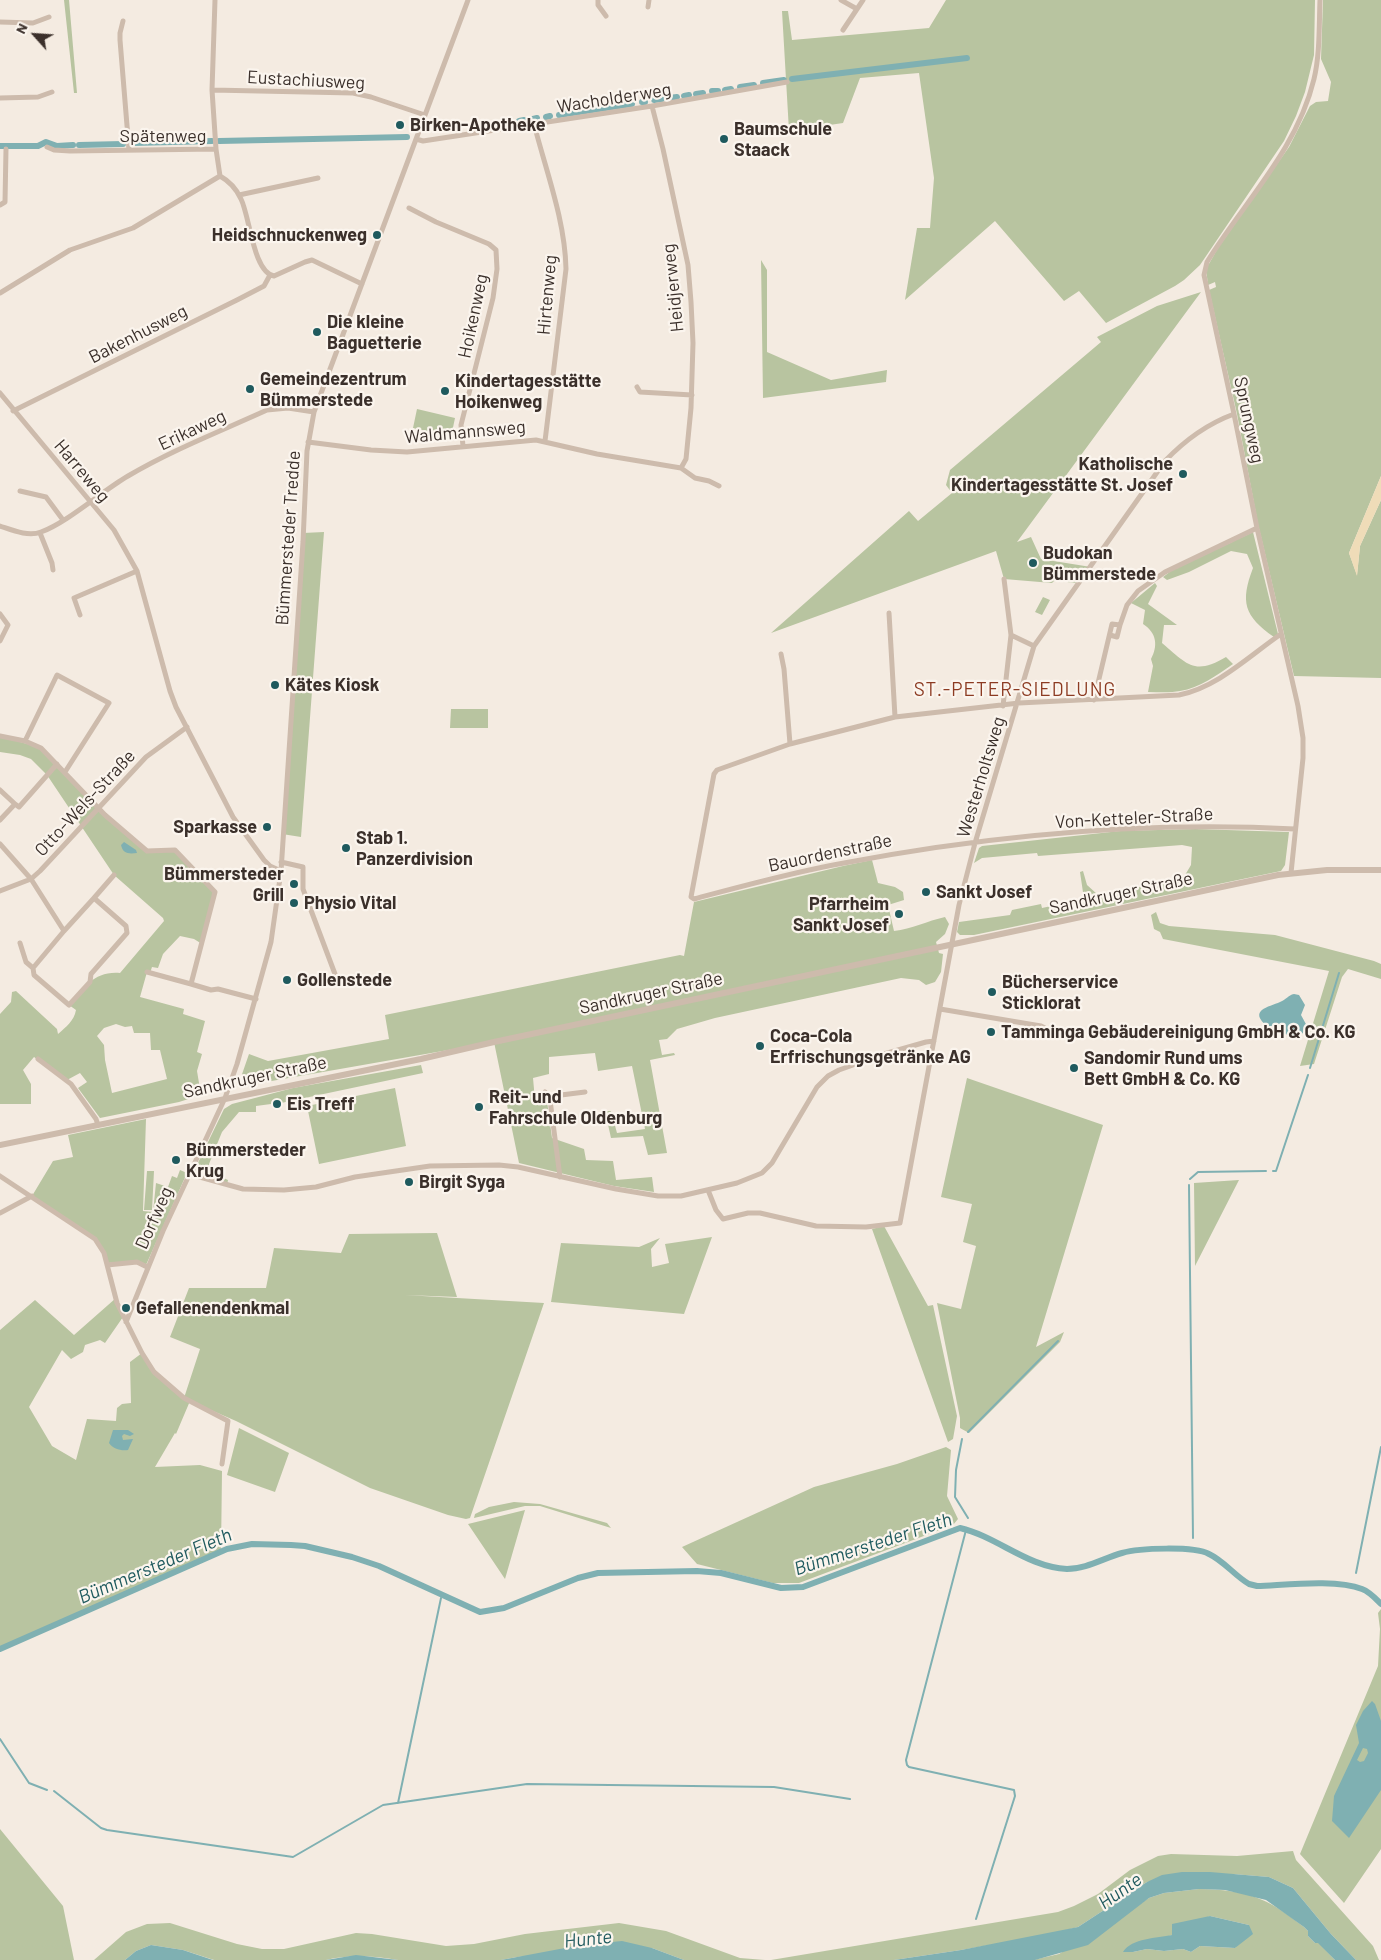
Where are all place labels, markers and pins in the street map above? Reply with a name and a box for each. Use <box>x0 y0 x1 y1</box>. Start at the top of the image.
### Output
place label: Birken-Apotheke <box>410 114 545 136</box>
place label: Baumschule Staack <box>734 118 832 160</box>
marker: Birken-Apotheke <box>394 119 406 131</box>
marker: Baumschule Staack <box>718 133 730 145</box>
place label: Heidschnuckenweg <box>212 224 367 246</box>
marker: Heidschnuckenweg <box>371 229 383 241</box>
place label: Die kleine Baguetterie <box>327 311 422 354</box>
marker: Die kleine Baguetterie <box>311 326 323 338</box>
place label: Gemeindezentrum Bümmerstede <box>260 368 407 410</box>
place label: Kindertagesstätte Hoikenweg <box>455 370 601 412</box>
marker: Gemeindezentrum Bümmerstede <box>244 383 256 395</box>
marker: Kindertagesstätte Hoikenweg <box>439 385 451 397</box>
place label: Katholische Kindertagesstätte St. Josef <box>951 453 1173 496</box>
marker: Katholische Kindertagesstätte St. Josef <box>1177 468 1189 480</box>
place label: Budokan Bümmerstede <box>1043 542 1156 584</box>
marker: Budokan Bümmerstede <box>1027 557 1039 569</box>
place label: Kätes Kiosk <box>285 674 379 696</box>
marker: Kätes Kiosk <box>269 679 281 691</box>
place label: Sparkasse <box>173 816 257 838</box>
marker: Sparkasse <box>261 821 273 833</box>
place label: Stab 1. Panzerdivision <box>356 827 473 870</box>
marker: Stab 1. Panzerdivision <box>340 842 352 854</box>
place label: Bümmersteder Grill <box>164 863 284 906</box>
marker: Bümmersteder Grill <box>288 878 300 890</box>
place label: Sankt Josef <box>936 881 1032 903</box>
marker: Sankt Josef <box>920 886 932 898</box>
place label: Physio Vital <box>304 892 396 914</box>
place label: Pfarrheim Sankt Josef <box>793 893 889 936</box>
marker: Physio Vital <box>288 897 300 909</box>
marker: Pfarrheim Sankt Josef <box>893 908 905 920</box>
place label: Gollenstede <box>297 969 392 991</box>
place label: Bücherservice Sticklorat <box>1002 971 1118 1014</box>
marker: Gollenstede <box>281 974 293 986</box>
marker: Bücherservice Sticklorat <box>986 986 998 998</box>
place label: Tamminga Gebäudereinigung GmbH & Co. KG <box>1001 1021 1355 1043</box>
place label: Coca-Cola Erfrischungsgetränke AG <box>770 1025 971 1068</box>
marker: Tamminga Gebäudereinigung GmbH & Co. KG <box>985 1026 997 1038</box>
marker: Coca-Cola Erfrischungsgetränke AG <box>754 1040 766 1052</box>
place label: Sandomir Rund ums Bett GmbH & Co. KG <box>1084 1047 1243 1090</box>
marker: Sandomir Rund ums Bett GmbH & Co. KG <box>1068 1062 1080 1074</box>
place label: Reit- und Fahrschule Oldenburg <box>489 1086 662 1128</box>
place label: Eis Treff <box>287 1093 354 1115</box>
marker: Eis Treff <box>271 1098 283 1110</box>
marker: Reit- und Fahrschule Oldenburg <box>473 1101 485 1113</box>
place label: Bümmersteder Krug <box>186 1139 306 1182</box>
marker: Bümmersteder Krug <box>170 1154 182 1166</box>
place label: Birgit Syga <box>419 1171 505 1193</box>
marker: Birgit Syga <box>403 1176 415 1188</box>
place label: Gefallenendenkmal <box>136 1297 289 1319</box>
marker: Gefallenendenkmal <box>120 1302 132 1314</box>

